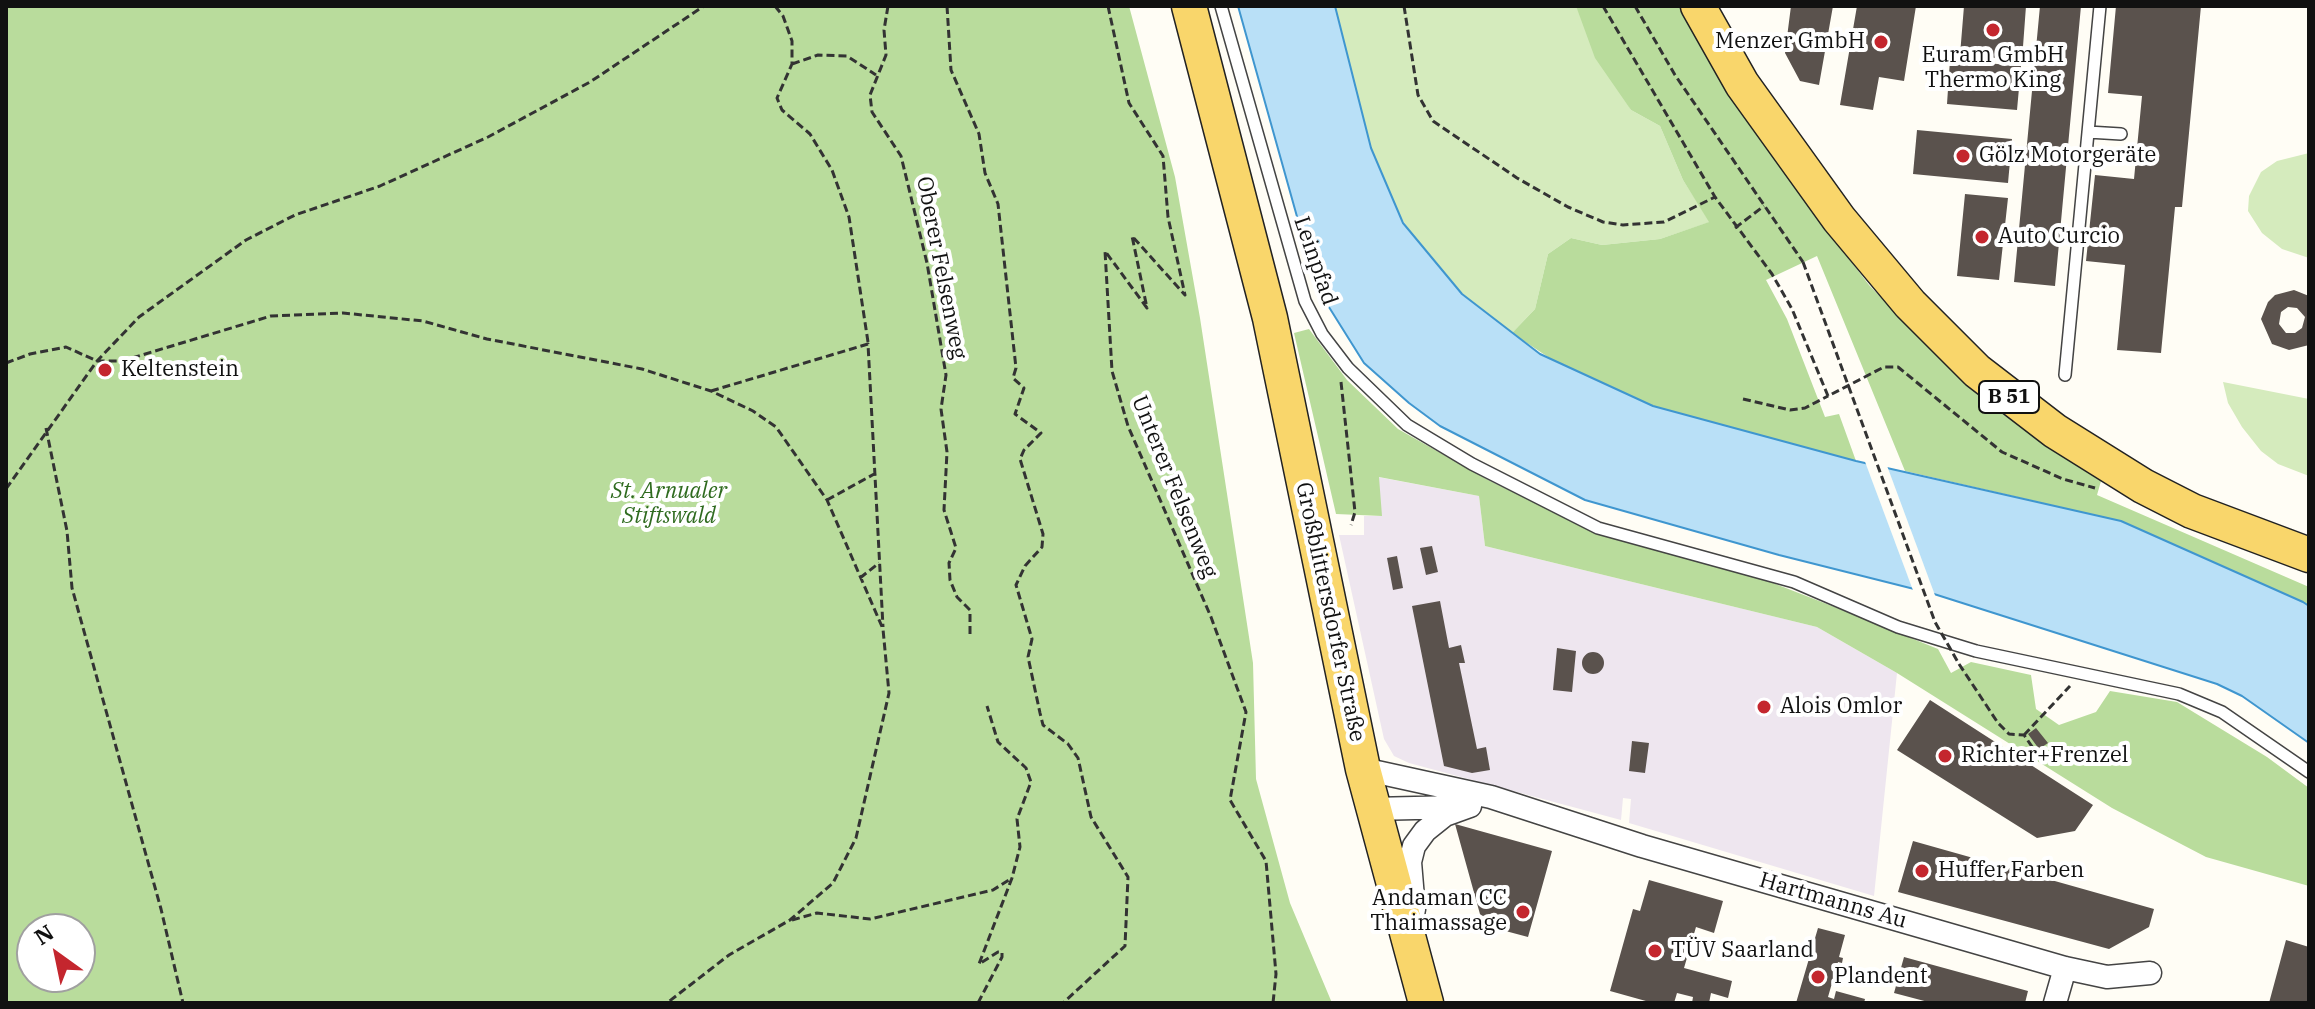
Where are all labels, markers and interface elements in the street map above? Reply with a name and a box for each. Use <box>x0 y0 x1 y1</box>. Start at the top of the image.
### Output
marker: Euram GmbH Thermo King <box>1984 21 2002 39</box>
place label: Menzer GmbH <box>1715 29 1865 55</box>
marker: Menzer GmbH <box>1872 33 1890 51</box>
place label: Euram GmbH Thermo King <box>1922 43 2064 94</box>
place label: Gölz Motorgeräte <box>1979 143 2156 169</box>
marker: Gölz Motorgeräte <box>1954 147 1972 165</box>
street label: Oberer Felsenweg <box>910 174 972 362</box>
street label: Leinpfad <box>1288 213 1342 309</box>
place label: Auto Curcio <box>1998 224 2120 250</box>
marker: Auto Curcio <box>1973 228 1991 246</box>
place label: Keltenstein <box>121 357 239 383</box>
marker: Keltenstein <box>96 361 114 379</box>
road number: B 51 <box>1979 381 2039 413</box>
street label: Unterer Felsenweg <box>1125 392 1223 582</box>
park label: St. Arnualer Stiftswald <box>611 479 727 530</box>
street label: Großblittersdorfer Straße <box>1290 480 1370 744</box>
place label: Alois Omlor <box>1780 694 1902 720</box>
marker: Alois Omlor <box>1755 698 1773 716</box>
place label: Richter+Frenzel <box>1961 743 2128 769</box>
marker: Richter+Frenzel <box>1936 747 1954 765</box>
place label: Huffer Farben <box>1938 858 2084 884</box>
marker: Huffer Farben <box>1913 862 1931 880</box>
street label: Hartmanns Au <box>1756 867 1910 935</box>
place label: Andaman CC Thaimassage <box>1370 886 1507 938</box>
marker: Andaman CC Thaimassage <box>1514 903 1532 921</box>
north arrow <box>16 913 96 993</box>
text: N <box>29 917 59 951</box>
place label: TÜV Saarland <box>1671 938 1814 964</box>
marker: TÜV Saarland <box>1646 942 1664 960</box>
place label: Plandent <box>1834 964 1927 990</box>
marker: Plandent <box>1809 968 1827 986</box>

